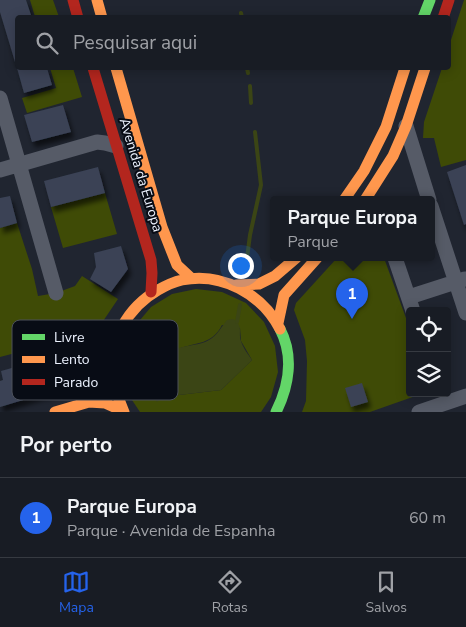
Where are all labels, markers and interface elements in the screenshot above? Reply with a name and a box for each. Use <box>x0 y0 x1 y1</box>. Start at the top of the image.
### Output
search box <box>15 15 451 70</box>
icon: search <box>33 29 61 57</box>
text: Pesquisar aqui <box>73 30 197 56</box>
street label: Avenida da Europa <box>115 116 167 234</box>
popup <box>270 196 435 261</box>
text: Parque Europa <box>288 205 417 231</box>
text: Parque <box>288 231 338 253</box>
your location <box>228 253 254 279</box>
pin: 1 <box>336 278 368 319</box>
map controls <box>406 307 451 397</box>
button: locate <box>406 307 451 352</box>
legend <box>12 320 178 400</box>
text: Livre <box>54 328 84 347</box>
text: Lento <box>54 350 90 369</box>
button: layers <box>406 352 451 397</box>
text: Parado <box>54 373 98 392</box>
text: Por perto <box>20 431 112 459</box>
text: Parque Europa <box>67 494 197 520</box>
text: 1 <box>31 507 41 529</box>
text: 60 m <box>409 507 446 529</box>
text: Parque · Avenida de Espanha <box>67 520 275 542</box>
tab: Mapa <box>59 568 94 617</box>
tab: Rotas <box>212 568 248 617</box>
tab: Salvos <box>365 568 407 617</box>

